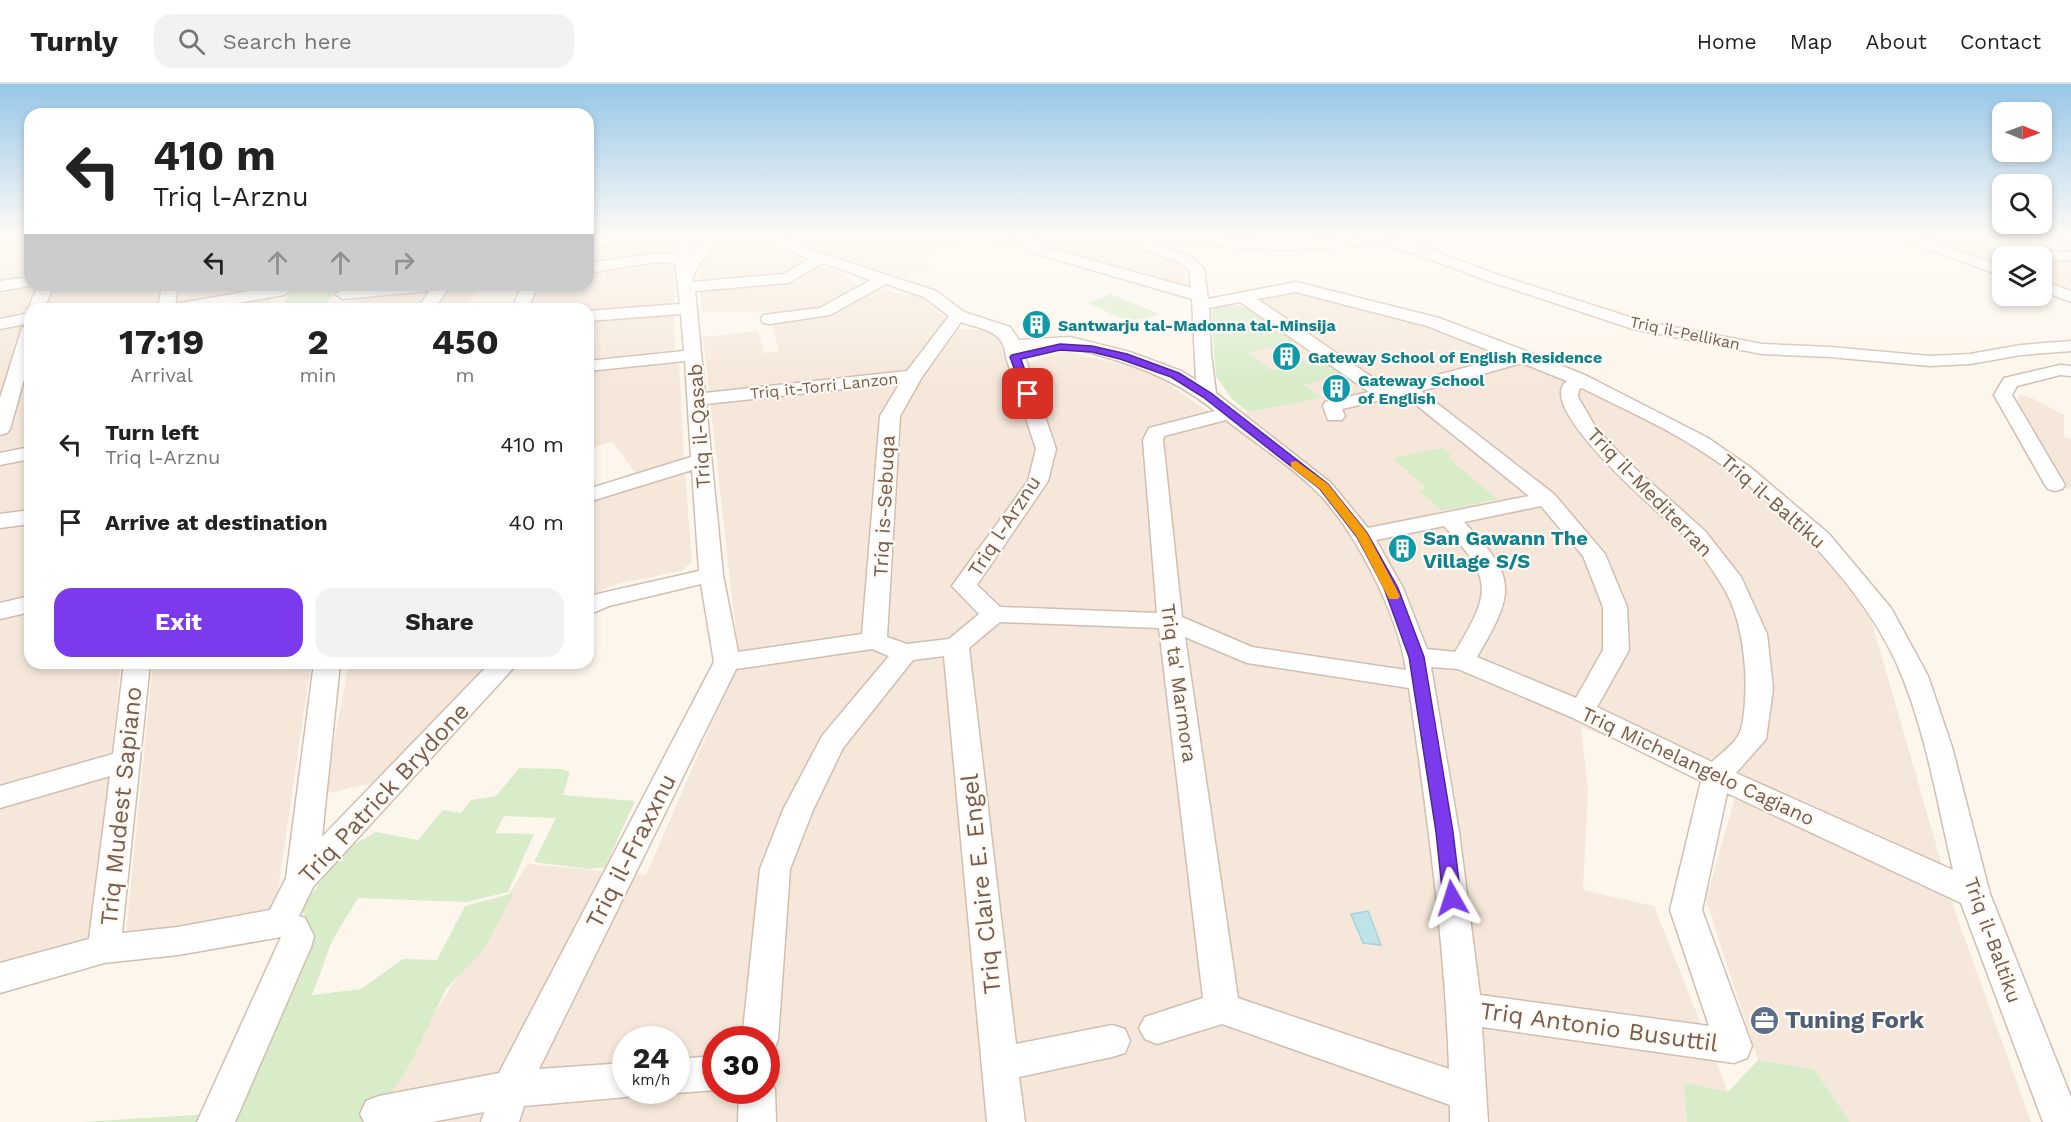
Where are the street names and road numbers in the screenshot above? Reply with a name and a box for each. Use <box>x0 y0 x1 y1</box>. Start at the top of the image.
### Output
street label: Triq il-Pellikan <box>1628 312 1742 354</box>
street label: Triq il-Qasab <box>683 363 715 489</box>
street label: Triq it-Torri Lanzon <box>749 369 899 403</box>
street label: Triq il-Mediterran <box>1582 422 1718 562</box>
street label: Triq is-Sebuqa <box>868 434 900 578</box>
street label: Triq il-Baltiku <box>1715 449 1831 553</box>
street label: Triq l-Arznu <box>963 471 1045 581</box>
street label: Triq ta' Marmora <box>1156 602 1202 764</box>
street label: Triq Mudest Sapiano <box>95 685 147 927</box>
street label: Triq Patrick Brydone <box>293 697 475 889</box>
street label: Triq Michelangelo Cagiano <box>1578 701 1818 831</box>
street label: Triq il-Fraxxnu <box>580 769 682 933</box>
street label: Triq Claire E. Engel <box>955 772 1006 996</box>
street label: Triq il-Baltiku <box>1959 874 2027 1006</box>
street label: Triq Antonio Busuttil <box>1478 996 1721 1058</box>

